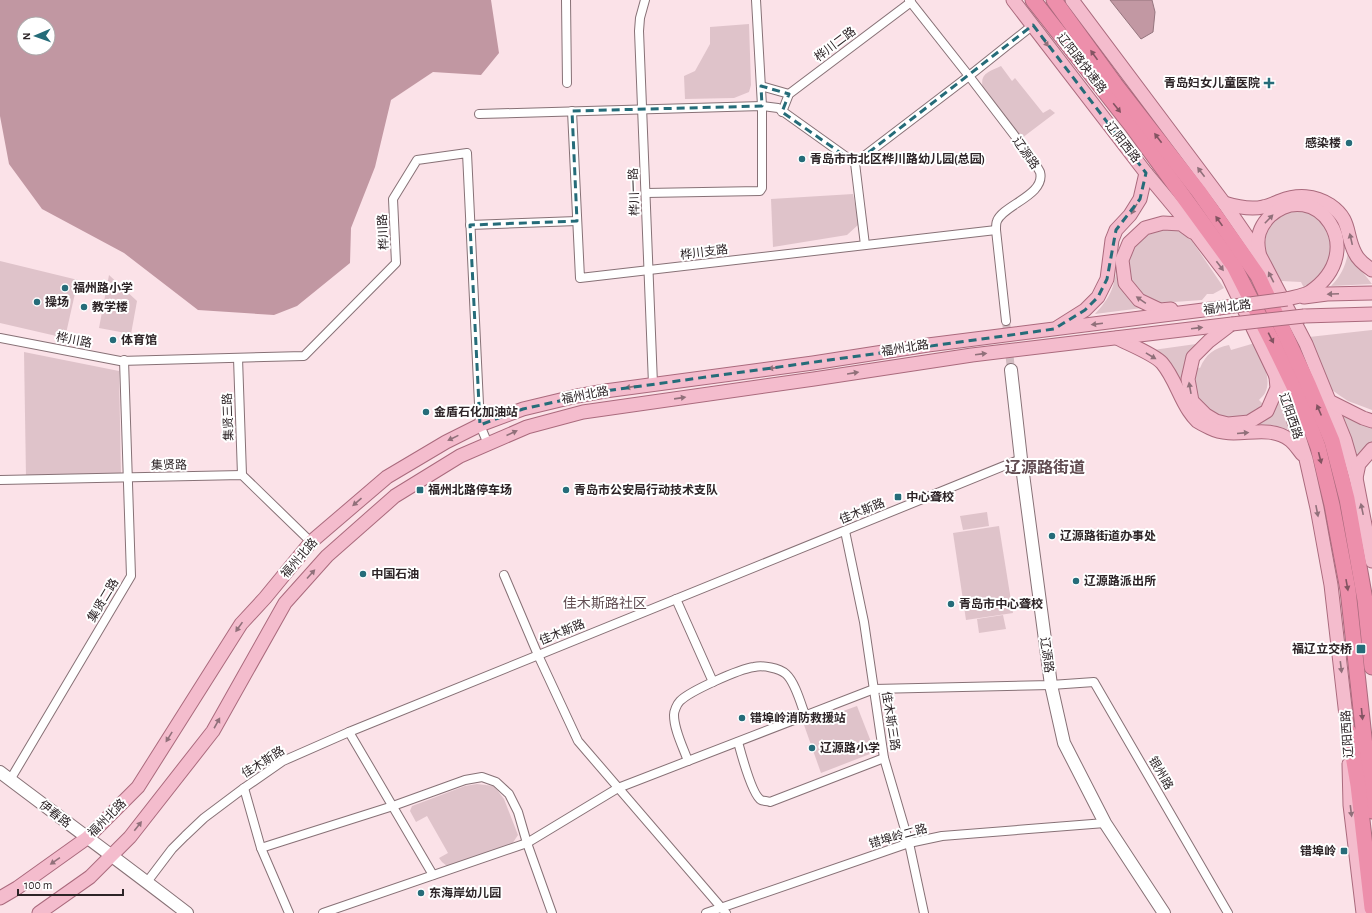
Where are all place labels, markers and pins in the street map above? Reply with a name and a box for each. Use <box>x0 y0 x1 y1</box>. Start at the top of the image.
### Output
place label: 青岛妇女儿童医院 <box>1164 76 1260 89</box>
marker: 青岛妇女儿童医院 <box>1263 77 1275 89</box>
place label: 感染楼 <box>1305 136 1341 149</box>
marker: 感染楼 <box>1344 138 1354 148</box>
place label: 青岛市市北区桦川路幼儿园(总园) <box>810 152 985 166</box>
marker: 青岛市市北区桦川路幼儿园(总园) <box>797 154 807 164</box>
place label: 福州路小学 <box>73 281 133 294</box>
marker: 福州路小学 <box>60 283 70 293</box>
place label: 操场 <box>45 296 69 308</box>
marker: 操场 <box>32 297 42 307</box>
place label: 教学楼 <box>92 300 128 313</box>
marker: 教学楼 <box>79 302 89 312</box>
place label: 体育馆 <box>121 333 157 346</box>
marker: 体育馆 <box>108 335 118 345</box>
place label: 金盾石化加油站 <box>434 405 518 418</box>
marker: 金盾石化加油站 <box>421 407 431 417</box>
place label: 福州北路停车场 <box>428 483 512 496</box>
place label: 青岛市公安局行动技术支队 <box>574 483 718 496</box>
marker: 福州北路停车场 <box>415 485 425 495</box>
marker: 青岛市公安局行动技术支队 <box>561 485 571 495</box>
place label: 中心聋校 <box>906 490 954 503</box>
marker: 中心聋校 <box>893 492 903 502</box>
place label: 辽源路街道办事处 <box>1060 529 1156 542</box>
marker: 辽源路街道办事处 <box>1047 531 1057 541</box>
place label: 中国石油 <box>371 568 419 580</box>
marker: 中国石油 <box>358 569 368 579</box>
place label: 辽源路派出所 <box>1084 574 1156 587</box>
marker: 辽源路派出所 <box>1071 576 1081 586</box>
place label: 青岛市中心聋校 <box>959 597 1043 610</box>
marker: 青岛市中心聋校 <box>946 599 956 609</box>
place label: 福辽立交桥 <box>1292 642 1352 655</box>
marker: 福辽立交桥 <box>1355 643 1367 655</box>
place label: 错埠岭消防救援站 <box>750 711 846 724</box>
marker: 错埠岭消防救援站 <box>737 713 747 723</box>
place label: 辽源路小学 <box>820 741 880 754</box>
marker: 辽源路小学 <box>807 743 817 753</box>
place label: 错埠岭 <box>1300 844 1336 857</box>
marker: 错埠岭 <box>1339 846 1349 856</box>
place label: 东海岸幼儿园 <box>429 886 501 899</box>
marker: 东海岸幼儿园 <box>416 888 426 898</box>

